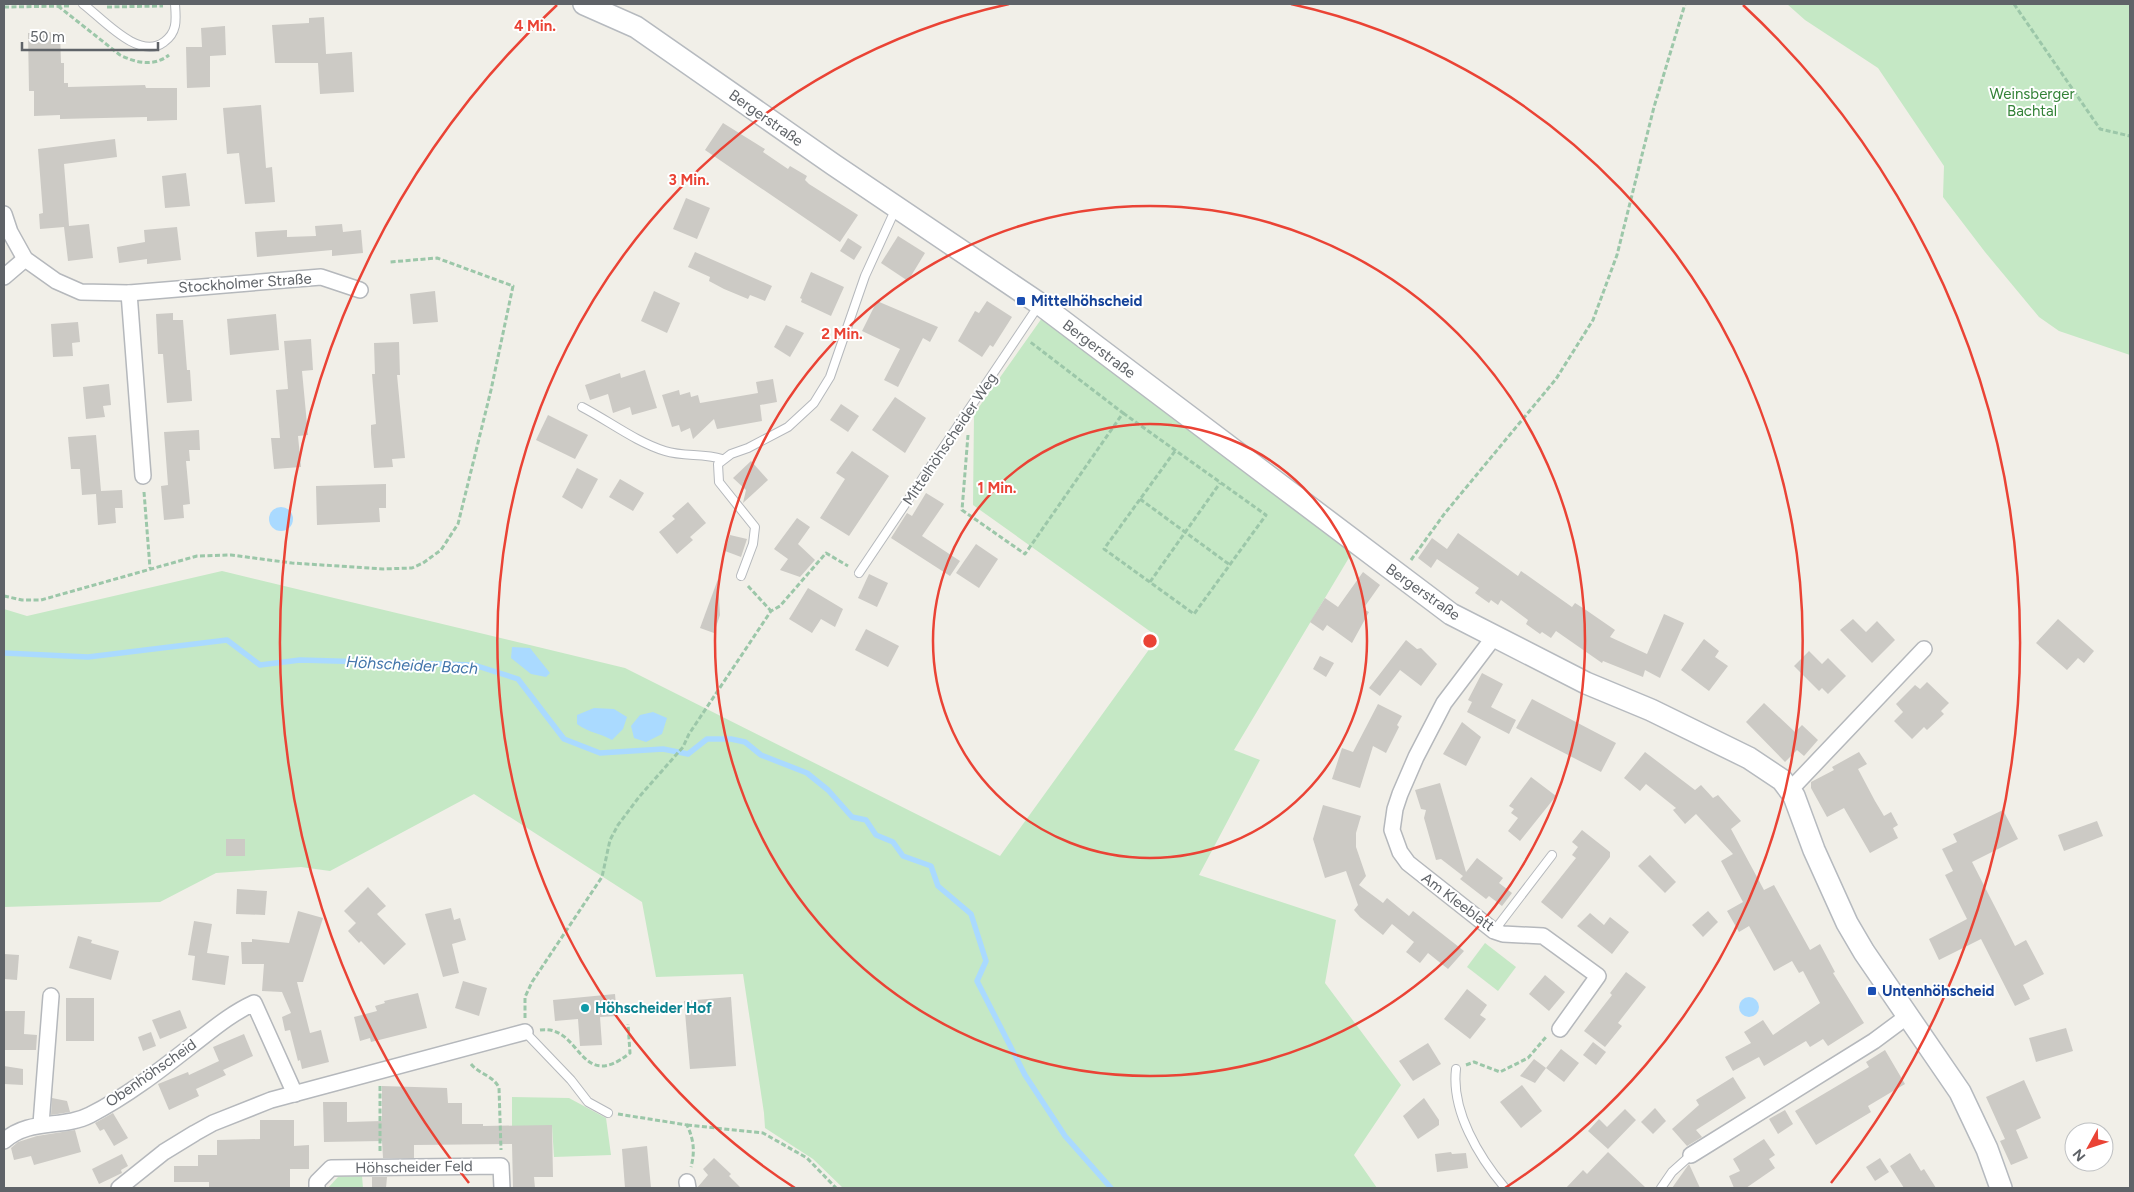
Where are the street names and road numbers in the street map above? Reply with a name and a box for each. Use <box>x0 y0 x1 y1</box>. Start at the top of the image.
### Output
street label: Bergerstraße <box>725 86 807 150</box>
street label: Stockholmer Straße <box>178 269 312 297</box>
street label: Bergerstraße <box>1059 316 1139 382</box>
street label: Mittelhöhscheider Weg <box>899 369 1001 509</box>
street label: Bergerstraße <box>1382 560 1464 624</box>
street label: Am Kleeblatt <box>1418 869 1498 935</box>
street label: Obenhöhscheid <box>102 1035 200 1111</box>
street label: Höhscheider Feld <box>355 1157 473 1177</box>

